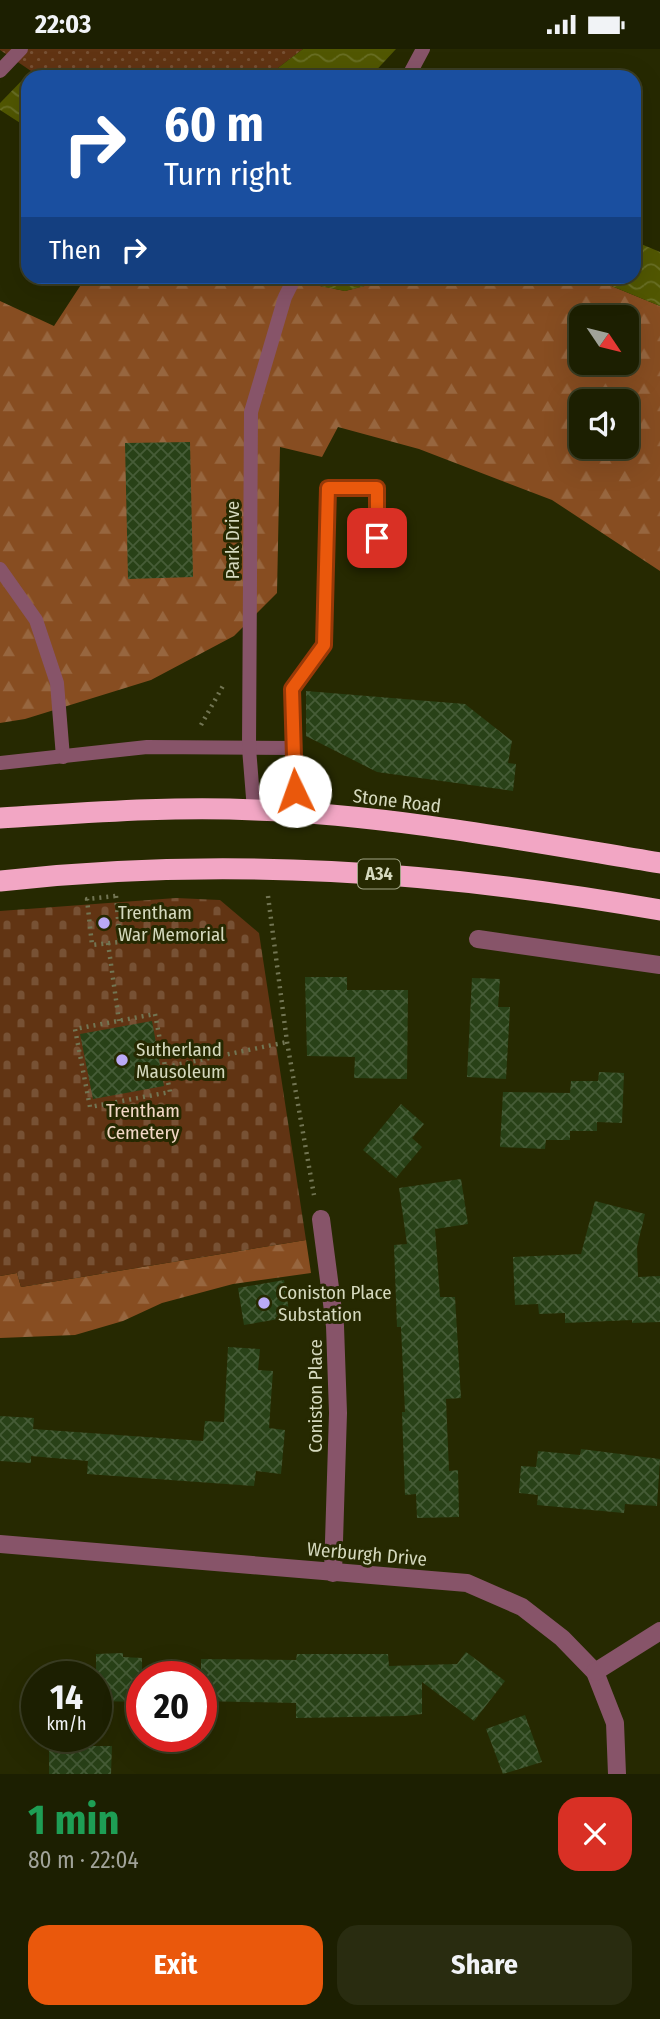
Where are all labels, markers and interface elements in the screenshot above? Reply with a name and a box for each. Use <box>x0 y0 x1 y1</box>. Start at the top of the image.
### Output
text: 22:03 <box>35 9 91 40</box>
text: 60 m <box>164 95 264 154</box>
icon: right <box>49 98 140 189</box>
text: Turn right <box>164 155 291 193</box>
icon: right <box>115 231 153 269</box>
text: Then <box>49 235 101 266</box>
north arrow <box>569 305 639 375</box>
map controls <box>569 305 639 459</box>
button: sound <box>569 389 639 459</box>
street label: Park Drive <box>221 501 244 579</box>
pin <box>347 508 407 568</box>
icon: arrive <box>358 519 396 557</box>
position arrow <box>258 754 332 828</box>
street label: Stone Road <box>352 784 442 818</box>
road number: A34 <box>358 859 400 889</box>
place label: Trentham War Memorial <box>118 901 225 946</box>
marker: Trentham War Memorial <box>96 915 112 931</box>
place label: Sutherland Mausoleum <box>136 1038 226 1083</box>
marker: Sutherland Mausoleum <box>114 1052 130 1068</box>
park label: Trentham Cemetery <box>106 1099 180 1144</box>
place label: Coniston Place Substation <box>278 1281 392 1326</box>
marker: Coniston Place Substation <box>256 1295 272 1311</box>
street label: Coniston Place <box>304 1339 327 1453</box>
street label: Werburgh Drive <box>306 1537 428 1571</box>
speed limit sign: 20 <box>126 1661 217 1752</box>
text: 14 <box>50 1676 83 1718</box>
text: km/h <box>46 1713 87 1735</box>
text: 1 min <box>28 1795 119 1845</box>
button: close <box>558 1797 632 1871</box>
text: 80 m · 22:04 <box>28 1846 139 1874</box>
button: Exit <box>28 1925 323 2005</box>
button: Share <box>337 1925 632 2005</box>

